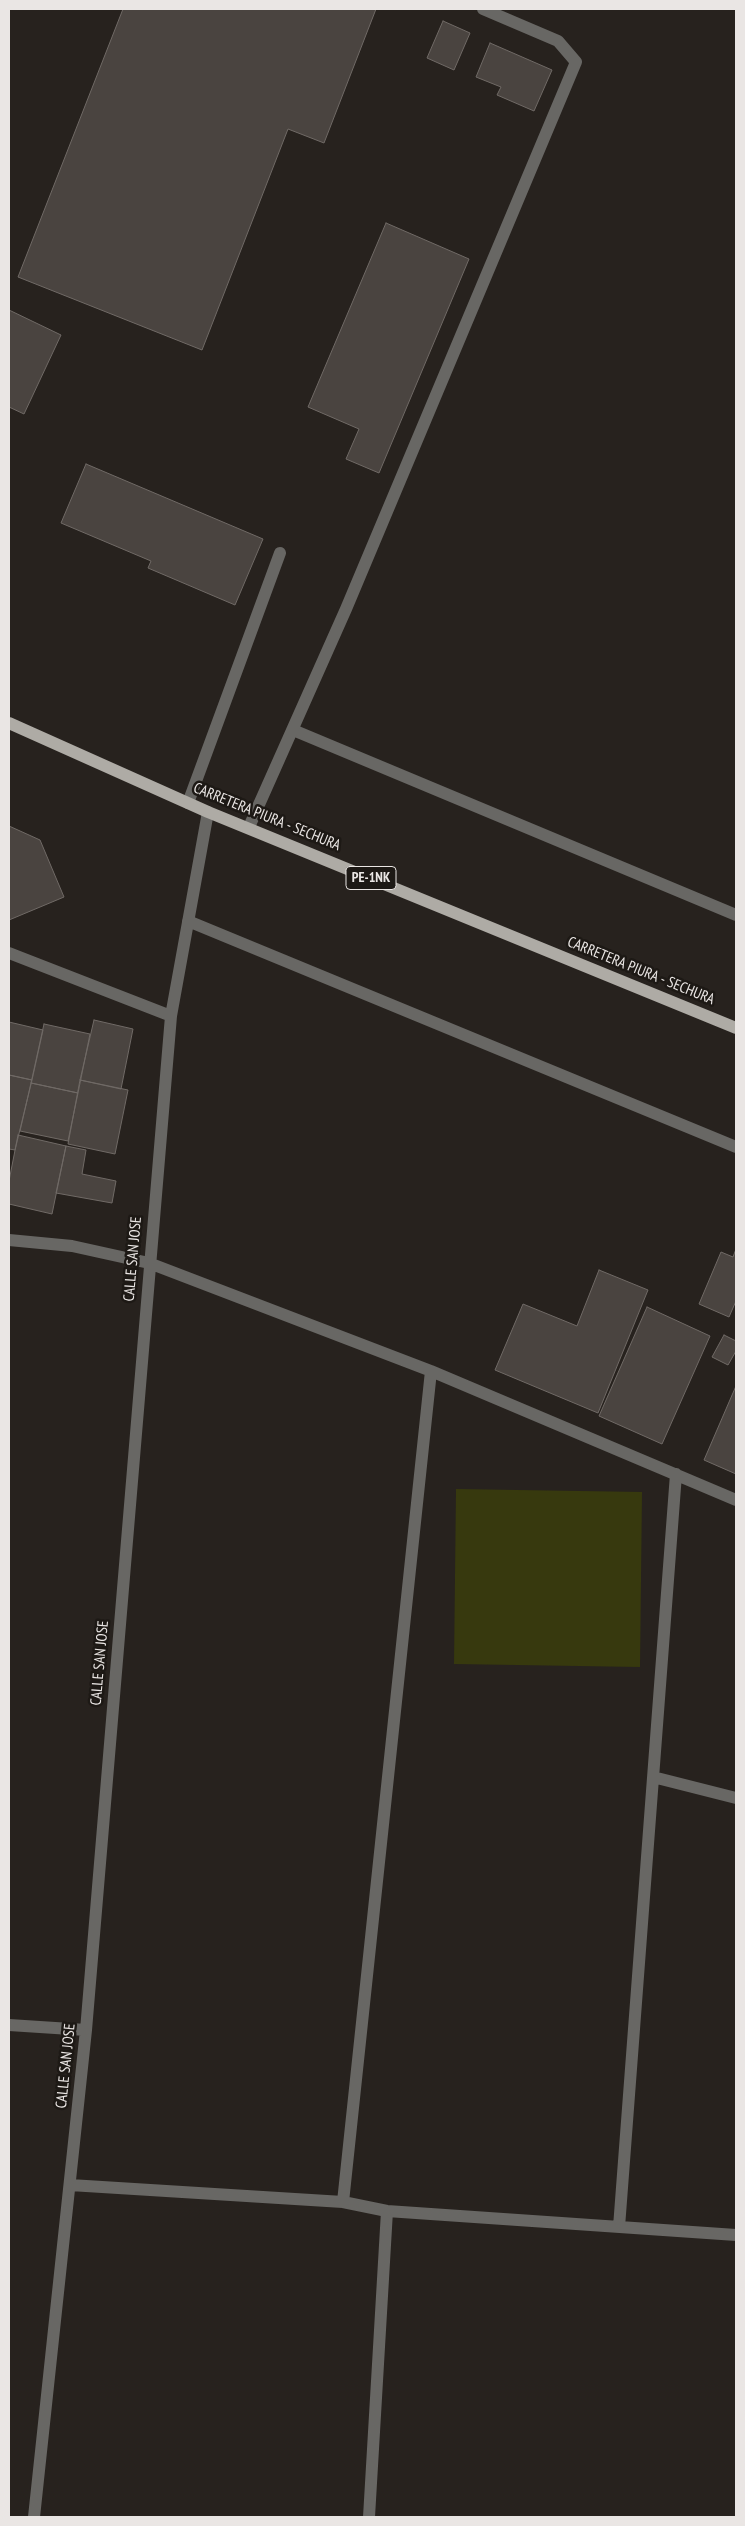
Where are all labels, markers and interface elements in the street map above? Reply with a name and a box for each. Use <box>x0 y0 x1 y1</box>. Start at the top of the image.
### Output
street label: CARRETERA PIURA - SECHURA <box>191 779 343 855</box>
road number: PE-1NK <box>346 866 396 890</box>
street label: CARRETERA PIURA - SECHURA <box>565 933 717 1009</box>
street label: CALLE SAN JOSE <box>120 1216 146 1302</box>
street label: CALLE SAN JOSE <box>87 1620 113 1706</box>
street label: CALLE SAN JOSE <box>53 2023 79 2109</box>

